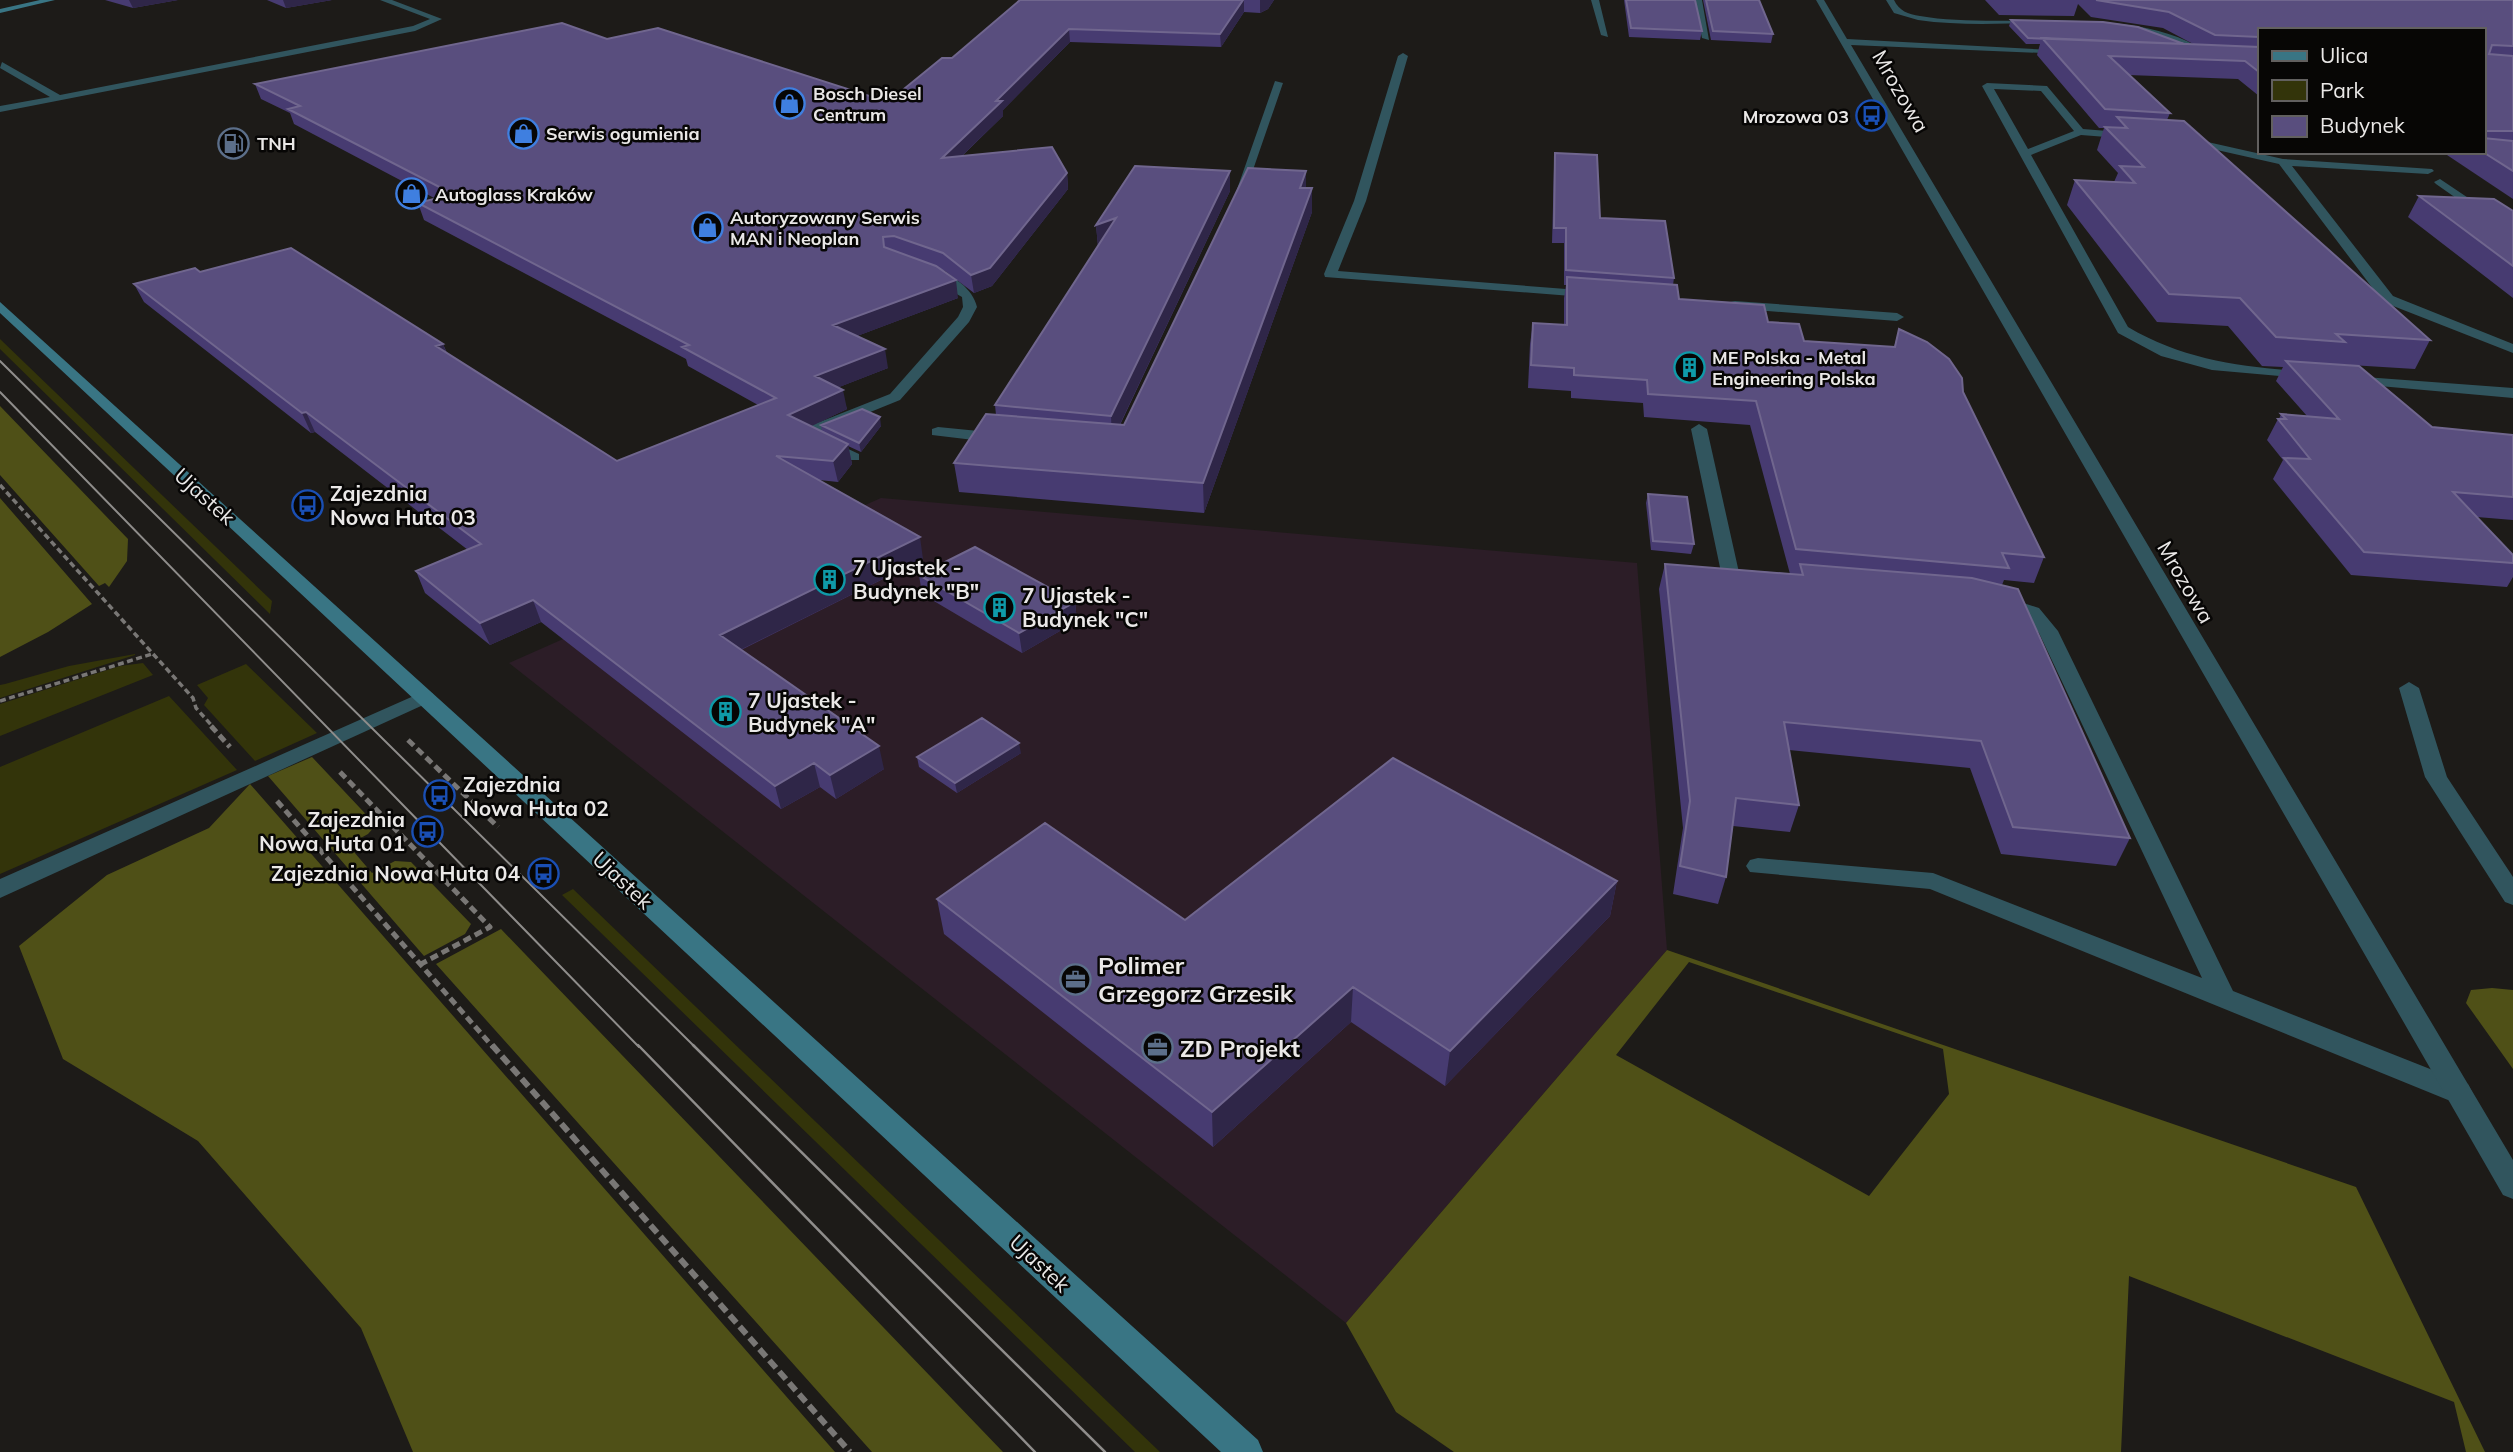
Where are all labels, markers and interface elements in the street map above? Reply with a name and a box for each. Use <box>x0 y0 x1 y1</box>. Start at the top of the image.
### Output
legend <box>2258 28 2485 154</box>
text: Ulica <box>2320 42 2368 68</box>
street label: Mrozowa <box>1867 45 1935 137</box>
text: Park <box>2320 77 2364 103</box>
place label: Bosch Diesel Centrum <box>813 82 922 126</box>
shop icon: Bosch Diesel Centrum <box>773 86 807 120</box>
bus stop icon: Mrozowa 03 <box>1855 99 1889 133</box>
place label: Mrozowa 03 <box>1743 105 1849 128</box>
text: Budynek <box>2320 112 2405 138</box>
shop icon: Serwis ogumienia <box>506 116 540 150</box>
place label: Serwis ogumienia <box>546 122 700 145</box>
fuel station icon: TNH <box>217 126 251 160</box>
place label: TNH <box>257 132 296 155</box>
shop icon: Autoglass Kraków <box>395 177 429 211</box>
place label: Autoglass Kraków <box>435 183 593 206</box>
place label: Autoryzowany Serwis MAN i Neoplan <box>730 206 920 250</box>
shop icon: Autoryzowany Serwis MAN i Neoplan <box>690 210 724 244</box>
place label: ME Polska - Metal Engineering Polska <box>1712 346 1876 390</box>
building icon: ME Polska - Metal Engineering Polska <box>1672 350 1706 384</box>
street label: Ujastek <box>169 462 241 530</box>
place label: Zajezdnia Nowa Huta 03 <box>330 480 476 530</box>
bus stop icon: Zajezdnia Nowa Huta 03 <box>290 488 324 522</box>
street label: Mrozowa <box>2152 536 2220 628</box>
place label: 7 Ujastek - Budynek "B" <box>853 554 979 604</box>
building icon: 7 Ujastek - Budynek "B" <box>813 562 847 596</box>
place label: 7 Ujastek - Budynek "C" <box>1022 582 1148 632</box>
building icon: 7 Ujastek - Budynek "C" <box>982 590 1016 624</box>
place label: 7 Ujastek - Budynek "A" <box>748 687 876 737</box>
building icon: 7 Ujastek - Budynek "A" <box>708 695 742 729</box>
place label: Zajezdnia Nowa Huta 02 <box>463 771 609 821</box>
bus stop icon: Zajezdnia Nowa Huta 02 <box>423 779 457 813</box>
place label: Zajezdnia Nowa Huta 01 <box>259 806 405 856</box>
bus stop icon: Zajezdnia Nowa Huta 01 <box>411 814 445 848</box>
street label: Ujastek <box>588 846 659 914</box>
bus stop icon: Zajezdnia Nowa Huta 04 <box>526 856 560 890</box>
place label: Zajezdnia Nowa Huta 04 <box>271 860 520 886</box>
place label: Polimer Grzegorz Grzesik <box>1098 950 1294 1008</box>
office icon: Polimer Grzegorz Grzesik <box>1058 962 1092 996</box>
office icon: ZD Projekt <box>1140 1031 1174 1065</box>
place label: ZD Projekt <box>1180 1033 1300 1063</box>
street label: Ujastek <box>1005 1229 1076 1297</box>

